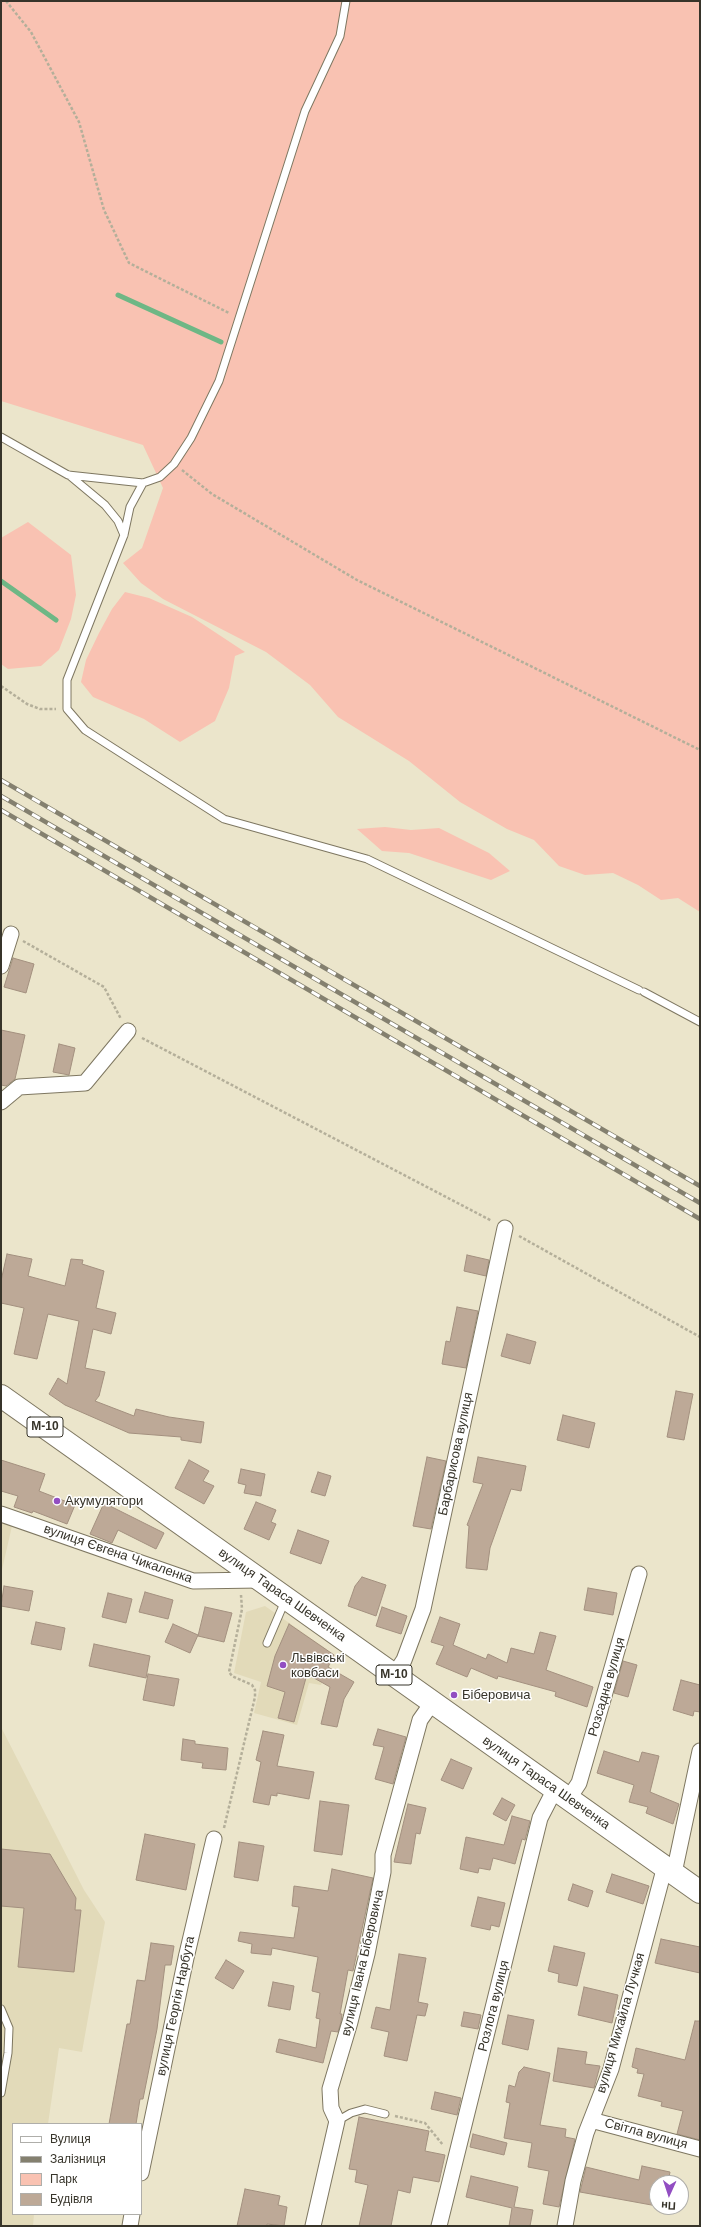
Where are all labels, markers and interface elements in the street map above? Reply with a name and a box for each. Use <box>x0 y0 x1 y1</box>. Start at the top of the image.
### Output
street label: Барбарисова вулиця <box>435 1391 477 1517</box>
road number: М-10 <box>27 1417 63 1437</box>
place label: Акумулятори <box>65 1493 143 1509</box>
marker: Акумулятори <box>52 1496 62 1506</box>
street label: вулиця Євгена Чикаленка <box>42 1521 194 1587</box>
street label: вулиця Тараса Шевченка <box>215 1545 349 1645</box>
street label: Розсадна вулиця <box>585 1636 629 1738</box>
place label: Львівські ковбаси <box>291 1650 345 1681</box>
marker: Львівські ковбаси <box>278 1660 288 1670</box>
road number: М-10 <box>376 1665 412 1685</box>
place label: Біберовича <box>462 1687 531 1703</box>
marker: Біберовича <box>449 1690 459 1700</box>
street label: вулиця Тараса Шевченка <box>479 1733 613 1833</box>
street label: вулиця Івана Біберовича <box>339 1888 387 2038</box>
street label: вулиця Георгія Нарбута <box>154 1935 198 2077</box>
street label: вулиця Михайла Лучкая <box>593 1951 649 2095</box>
street label: Розлога вулиця <box>475 1959 513 2053</box>
street label: Світла вулиця <box>603 2115 689 2153</box>
legend <box>12 2123 142 2215</box>
text: Вулиця <box>50 2132 91 2146</box>
text: Залізниця <box>50 2152 106 2166</box>
text: Парк <box>50 2172 77 2186</box>
north arrow <box>649 2175 689 2215</box>
text: Будівля <box>50 2192 92 2206</box>
text: Пн <box>661 2200 676 2212</box>

